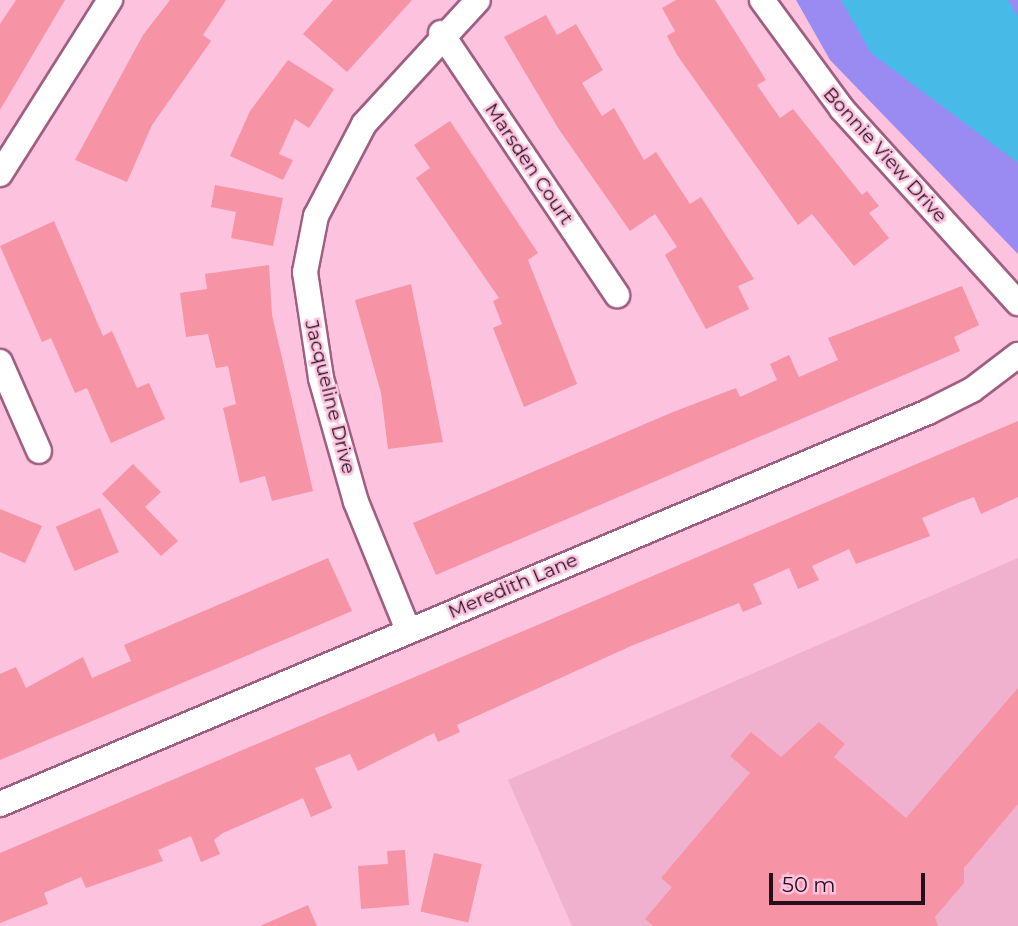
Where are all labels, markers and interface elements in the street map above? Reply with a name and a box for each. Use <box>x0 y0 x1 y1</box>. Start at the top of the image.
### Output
street label: Bonnie View Drive <box>818 83 952 227</box>
street label: Marsden Court <box>480 99 578 229</box>
street label: Jacqueline Drive <box>300 318 360 476</box>
street label: Meredith Lane <box>445 548 581 624</box>
scale bar <box>773 860 929 904</box>
text: 50 m <box>782 872 836 897</box>

